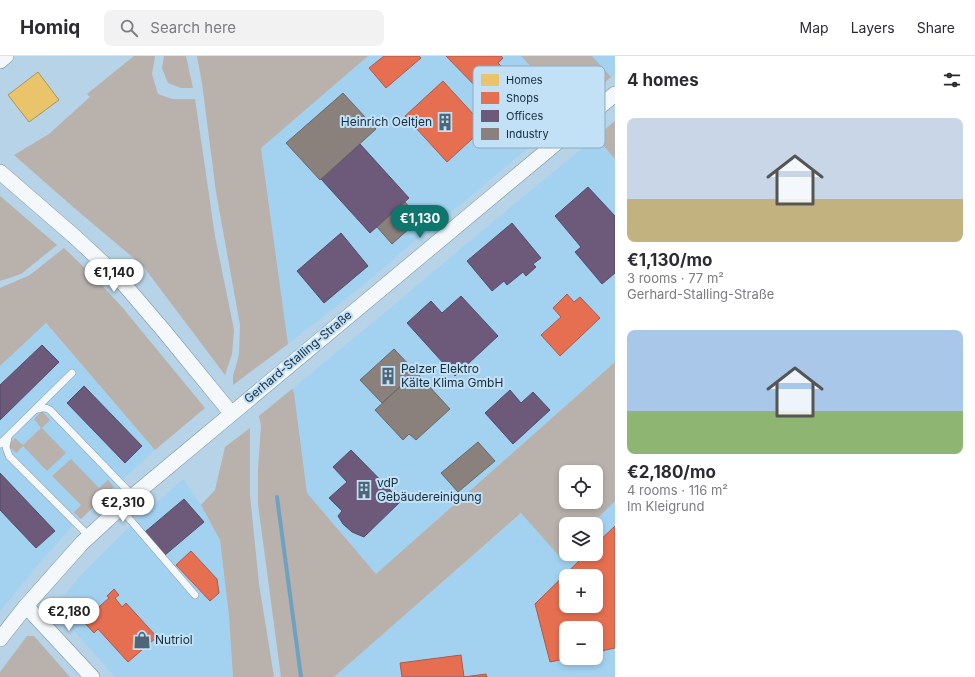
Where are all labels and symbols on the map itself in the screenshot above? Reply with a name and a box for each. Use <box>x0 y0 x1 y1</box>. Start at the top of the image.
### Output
legend <box>473 66 605 148</box>
text: Homes <box>506 73 543 87</box>
text: Shops <box>506 91 539 105</box>
text: Offices <box>506 109 543 123</box>
building icon: Heinrich Oeltjen <box>435 112 455 132</box>
place label: Heinrich Oeltjen <box>341 114 432 129</box>
text: Industry <box>506 127 549 141</box>
pin: €1,130 <box>387 205 453 239</box>
pin: €1,140 <box>81 259 147 293</box>
street label: Gerhard-Stalling-Straße <box>241 307 355 406</box>
place label: Pelzer Elektro Kälte Klima GmbH <box>401 361 503 390</box>
building icon: Pelzer Elektro Kälte Klima GmbH <box>378 366 398 386</box>
place label: vdP Gebäudereinigung <box>377 475 482 504</box>
building icon: vdP Gebäudereinigung <box>354 480 374 500</box>
pin: €2,310 <box>90 489 156 523</box>
pin: €2,180 <box>36 598 102 632</box>
shop icon: Nutriol <box>132 630 152 650</box>
place label: Nutriol <box>155 632 193 647</box>

